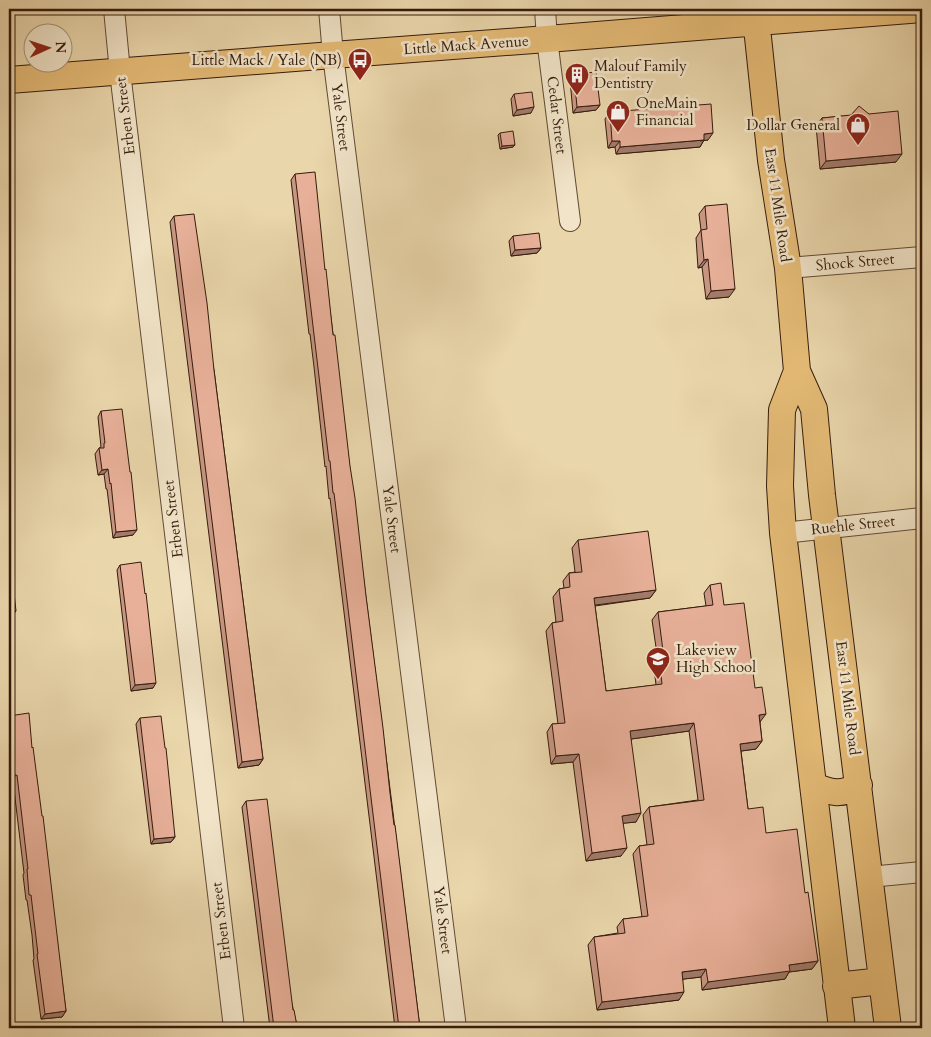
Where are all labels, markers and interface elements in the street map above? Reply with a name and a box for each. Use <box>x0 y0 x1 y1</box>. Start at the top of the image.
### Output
north arrow <box>22 22 72 72</box>
street label: Little Mack Avenue <box>403 31 530 59</box>
text: N <box>51 41 70 54</box>
bus stop icon: Little Mack / Yale (NB) <box>347 47 373 81</box>
place label: Little Mack / Yale (NB) <box>191 50 342 70</box>
place label: Malouf Family Dentistry <box>594 56 687 93</box>
building icon: Malouf Family Dentistry <box>564 62 590 96</box>
street label: Cedar Street <box>542 75 572 155</box>
street label: Erben Street <box>110 76 140 156</box>
street label: Yale Street <box>327 82 355 152</box>
place label: OneMain Financial <box>636 93 698 130</box>
shop icon: OneMain Financial <box>605 99 631 133</box>
shop icon: Dollar General <box>845 112 871 146</box>
place label: Dollar General <box>746 115 840 135</box>
street label: East 11 Mile Road <box>760 147 796 263</box>
street label: Shock Street <box>815 249 895 275</box>
street label: Erben Street <box>158 479 188 559</box>
street label: Yale Street <box>378 484 406 554</box>
street label: Ruehle Street <box>810 511 896 539</box>
place label: Lakeview High School <box>676 640 756 677</box>
street label: East 11 Mile Road <box>831 640 865 756</box>
school or university icon: Lakeview High School <box>645 646 671 680</box>
street label: Erben Street <box>206 881 236 961</box>
street label: Yale Street <box>429 885 457 955</box>

